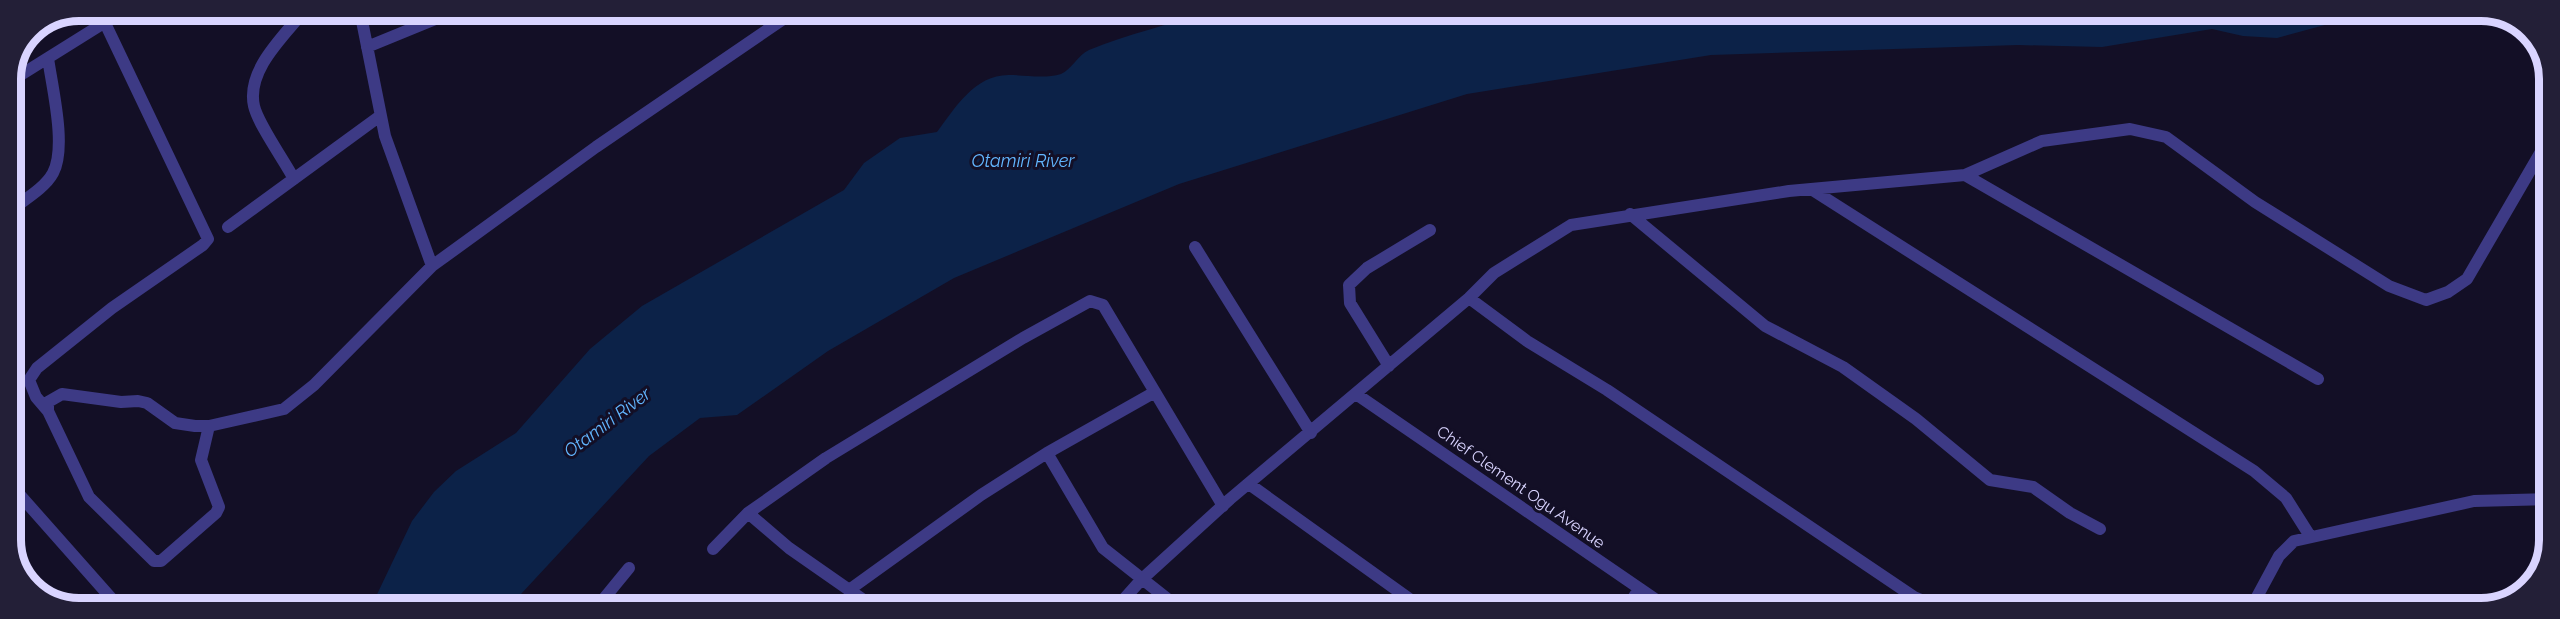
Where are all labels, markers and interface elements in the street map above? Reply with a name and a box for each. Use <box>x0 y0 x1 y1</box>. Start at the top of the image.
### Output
water label: Otamiri River <box>972 150 1075 171</box>
water label: Otamiri River <box>560 382 655 461</box>
street label: Chief Clement Ogu Avenue <box>1433 422 1609 552</box>

